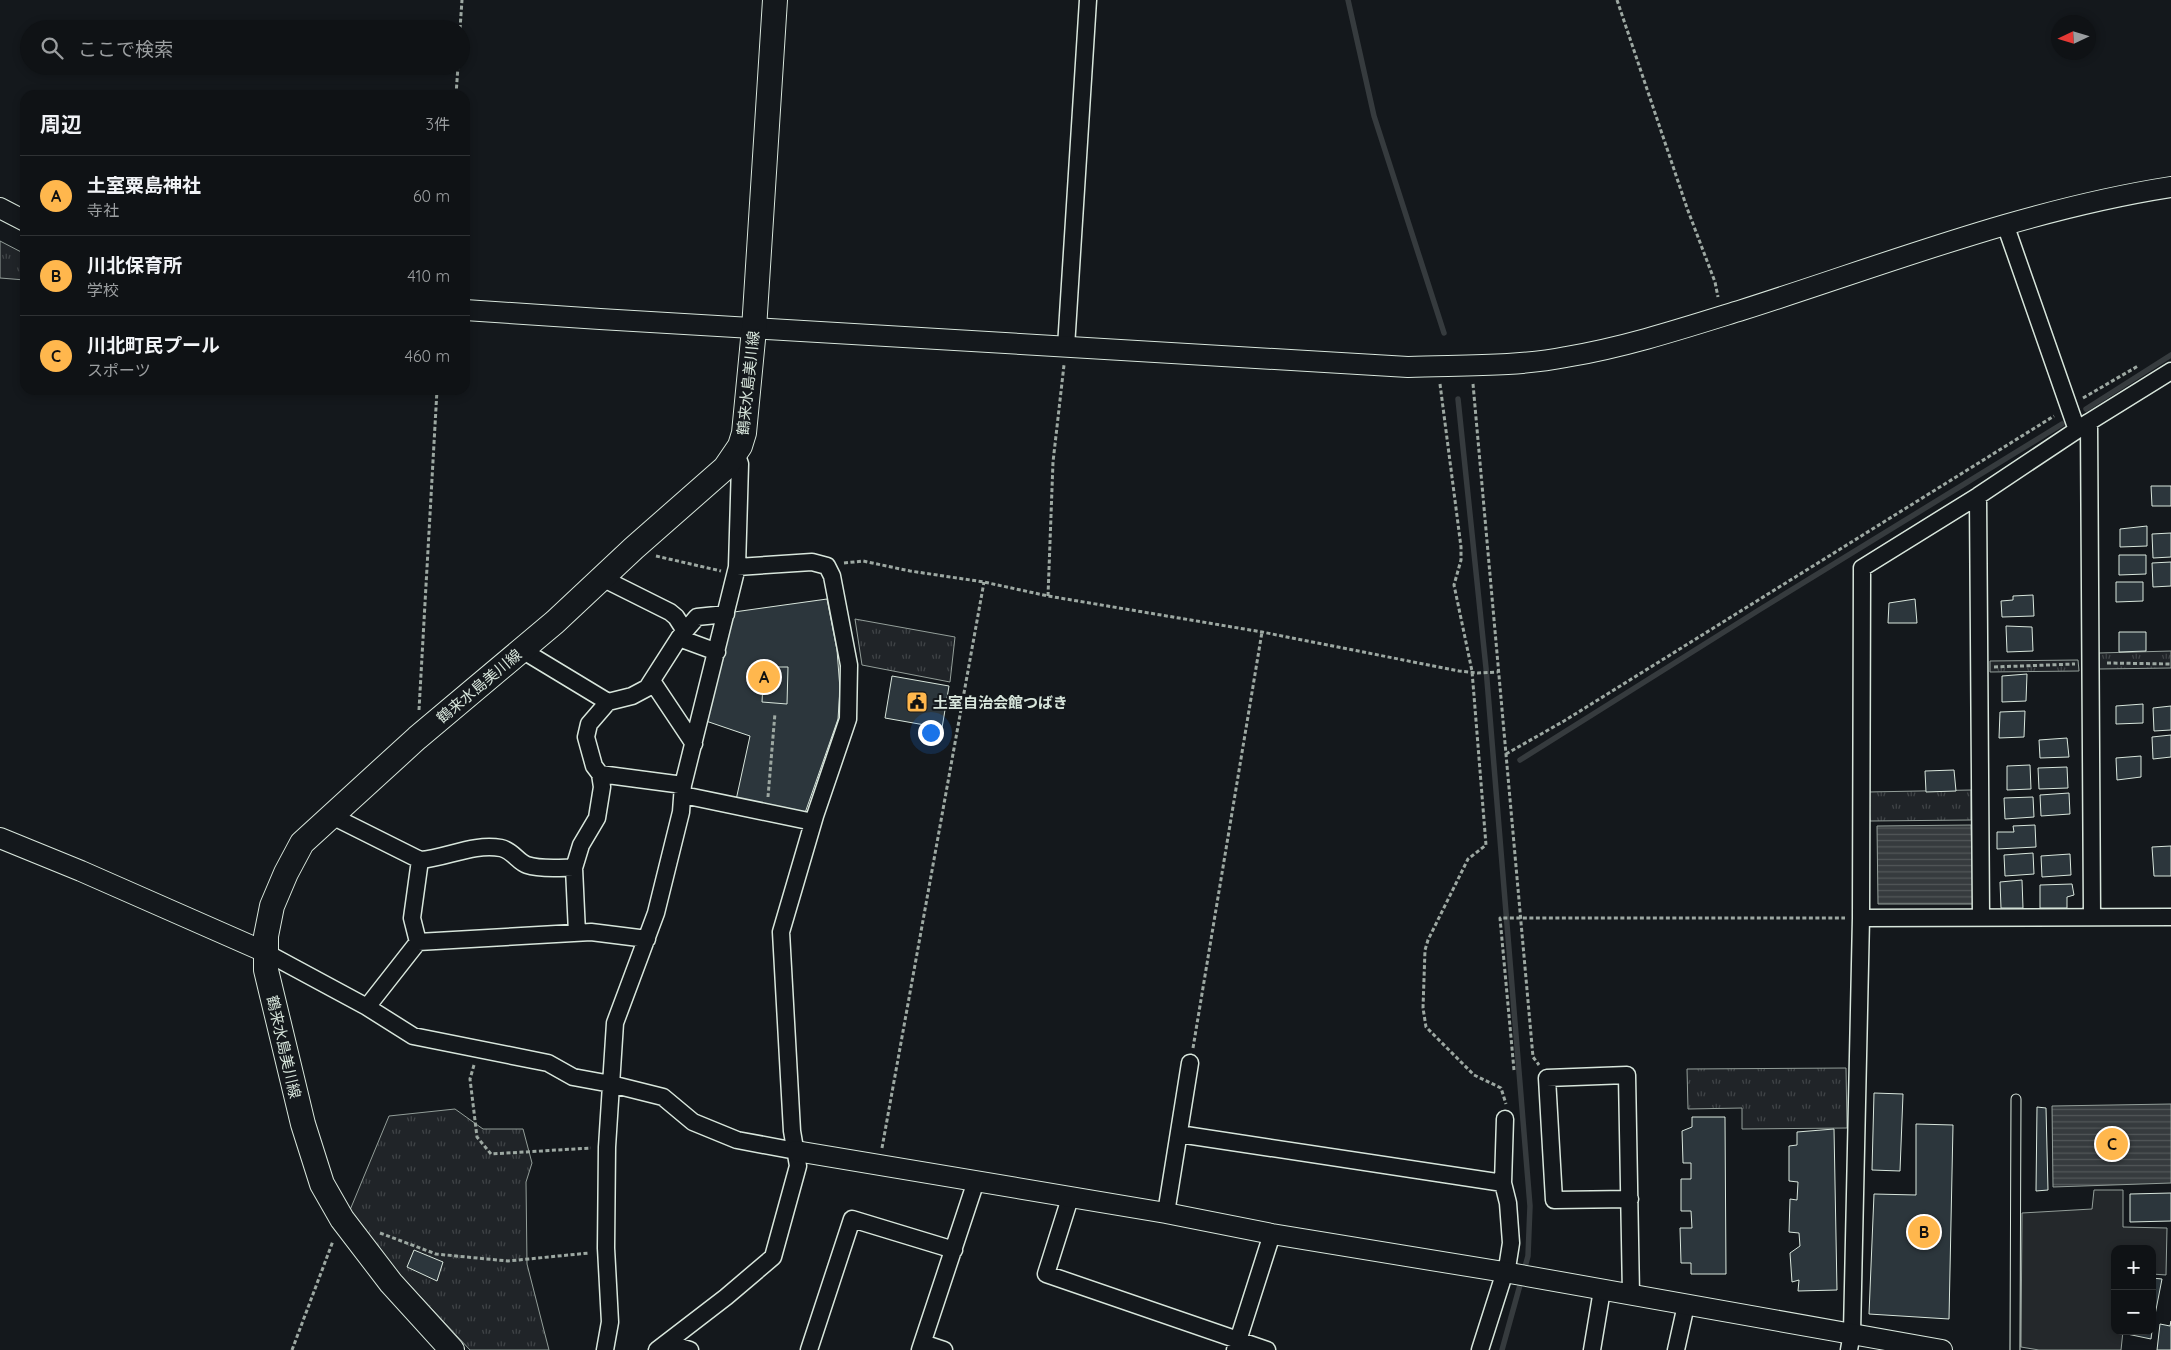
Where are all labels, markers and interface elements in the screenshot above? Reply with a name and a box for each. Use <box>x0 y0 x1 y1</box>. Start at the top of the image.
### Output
north arrow <box>2051 15 2096 60</box>
search box <box>20 20 470 75</box>
icon: search <box>38 34 66 62</box>
text: ここで検索 <box>78 37 173 61</box>
text: 周辺 <box>40 111 82 137</box>
text: 3件 <box>426 114 450 134</box>
text: 土室粟島神社 <box>87 173 201 197</box>
text: A <box>51 186 61 206</box>
text: 60 m <box>413 186 450 206</box>
text: 寺社 <box>87 200 119 220</box>
text: 川北保育所 <box>87 253 182 277</box>
text: B <box>51 266 61 286</box>
text: 410 m <box>407 266 450 286</box>
text: 学校 <box>87 280 119 300</box>
street label: 鶴来水島美川線 <box>733 330 763 436</box>
text: 川北町民プール <box>87 333 220 357</box>
text: C <box>51 346 61 366</box>
text: 460 m <box>404 346 450 366</box>
text: スポーツ <box>87 360 151 380</box>
street label: 鶴来水島美川線 <box>433 645 525 727</box>
pin: A <box>748 658 780 696</box>
public building icon: 土室自治会館つばき <box>905 690 929 714</box>
place label: 土室自治会館つばき <box>933 693 1068 712</box>
your location <box>918 720 944 746</box>
street label: 鶴来水島美川線 <box>263 994 305 1100</box>
pin: C <box>2096 1125 2128 1163</box>
pin: B <box>1908 1213 1940 1251</box>
map controls <box>2111 1245 2156 1335</box>
button: + <box>2111 1245 2156 1290</box>
button: − <box>2111 1290 2156 1335</box>

